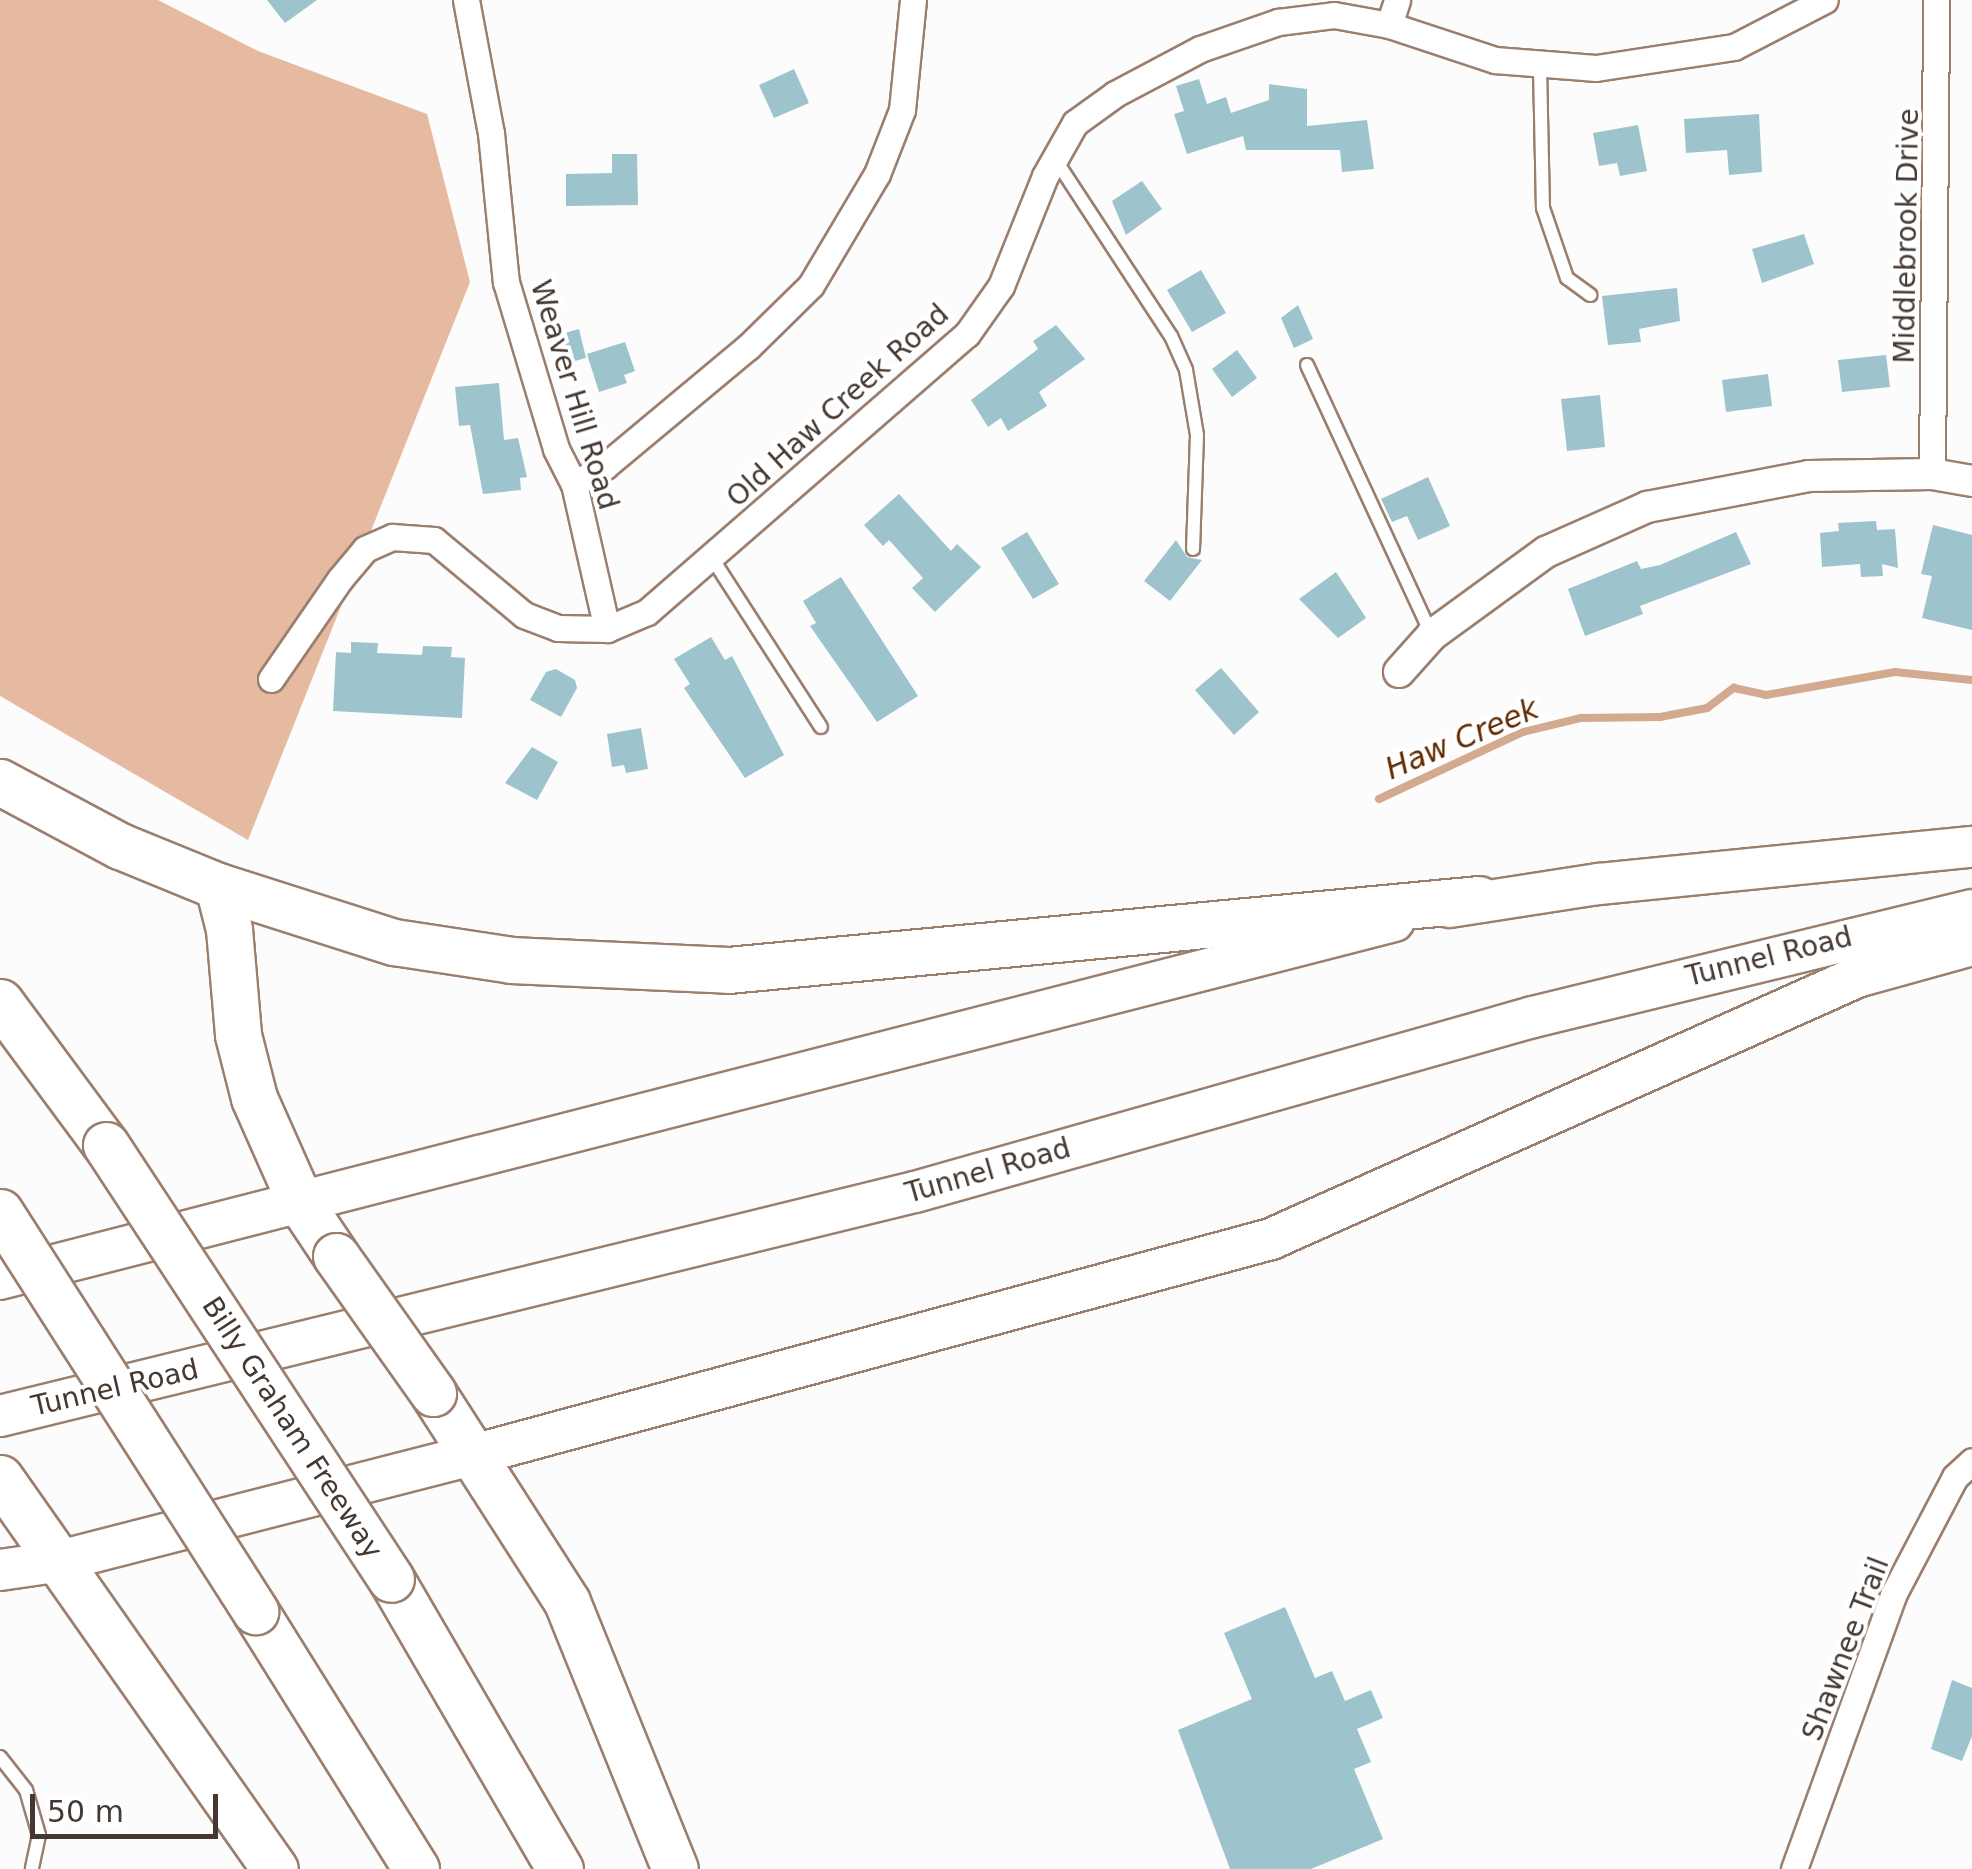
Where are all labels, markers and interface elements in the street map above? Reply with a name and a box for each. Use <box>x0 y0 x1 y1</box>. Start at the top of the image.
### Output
street label: Middlebrook Drive <box>1888 108 1926 364</box>
street label: Weaver Hill Road <box>523 276 625 514</box>
street label: Old Haw Creek Road <box>720 298 956 514</box>
water label: Haw Creek <box>1380 691 1544 787</box>
street label: Tunnel Road <box>1682 920 1856 994</box>
street label: Tunnel Road <box>902 1131 1074 1211</box>
street label: Billy Graham Freeway <box>195 1291 389 1565</box>
street label: Tunnel Road <box>28 1352 202 1424</box>
street label: Shawnee Trail <box>1796 1552 1896 1746</box>
scale bar <box>35 1774 222 1836</box>
text: 50 m <box>47 1794 124 1829</box>

